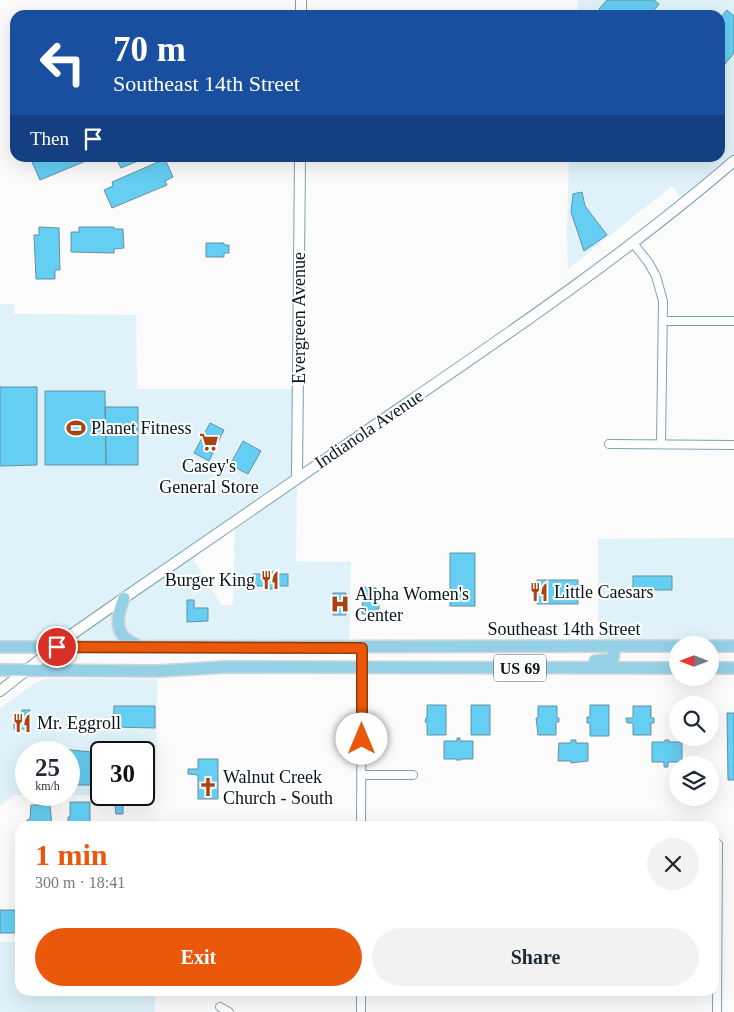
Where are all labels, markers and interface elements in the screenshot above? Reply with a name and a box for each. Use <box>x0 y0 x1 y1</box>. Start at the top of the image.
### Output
icon: left <box>30 30 95 95</box>
text: 70 m <box>113 30 186 69</box>
text: Southeast 14th Street <box>113 71 300 96</box>
icon: arrive <box>79 125 107 153</box>
text: Then <box>30 128 69 149</box>
street label: Evergreen Avenue <box>289 252 309 384</box>
street label: Indianola Avenue <box>311 385 427 473</box>
sports icon: Planet Fitness <box>65 417 87 439</box>
place label: Planet Fitness <box>91 418 192 438</box>
supermarket icon: Casey's General Store <box>198 431 220 453</box>
place label: Casey's General Store <box>159 456 259 497</box>
restaurant icon: Burger King <box>259 569 281 591</box>
place label: Burger King <box>165 570 255 590</box>
restaurant icon: Little Caesars <box>528 581 550 603</box>
place label: Little Caesars <box>554 582 653 602</box>
place label: Alpha Women's Center <box>355 584 469 625</box>
hospital icon: Alpha Women's Center <box>329 593 351 615</box>
street label: Southeast 14th Street <box>488 619 640 639</box>
pin <box>36 626 78 668</box>
icon: arrive <box>43 633 71 661</box>
north arrow <box>669 636 719 686</box>
map controls <box>669 636 719 806</box>
road number: US 69 <box>494 654 546 681</box>
button: search <box>669 696 719 746</box>
restaurant icon: Mr. Eggroll <box>11 712 33 734</box>
position arrow <box>335 712 387 764</box>
place label: Mr. Eggroll <box>37 713 121 733</box>
speed limit sign: 30 <box>90 741 155 806</box>
text: 25 <box>35 754 60 781</box>
button: layers <box>669 756 719 806</box>
place label: Walnut Creek Church - South <box>223 767 333 808</box>
church icon: Walnut Creek Church - South <box>197 776 219 798</box>
text: km/h <box>35 779 60 793</box>
text: 1 min <box>35 838 108 871</box>
button: close <box>647 838 699 890</box>
text: 300 m · 18:41 <box>35 874 125 891</box>
button: Exit <box>35 928 362 986</box>
button: Share <box>372 928 699 986</box>

